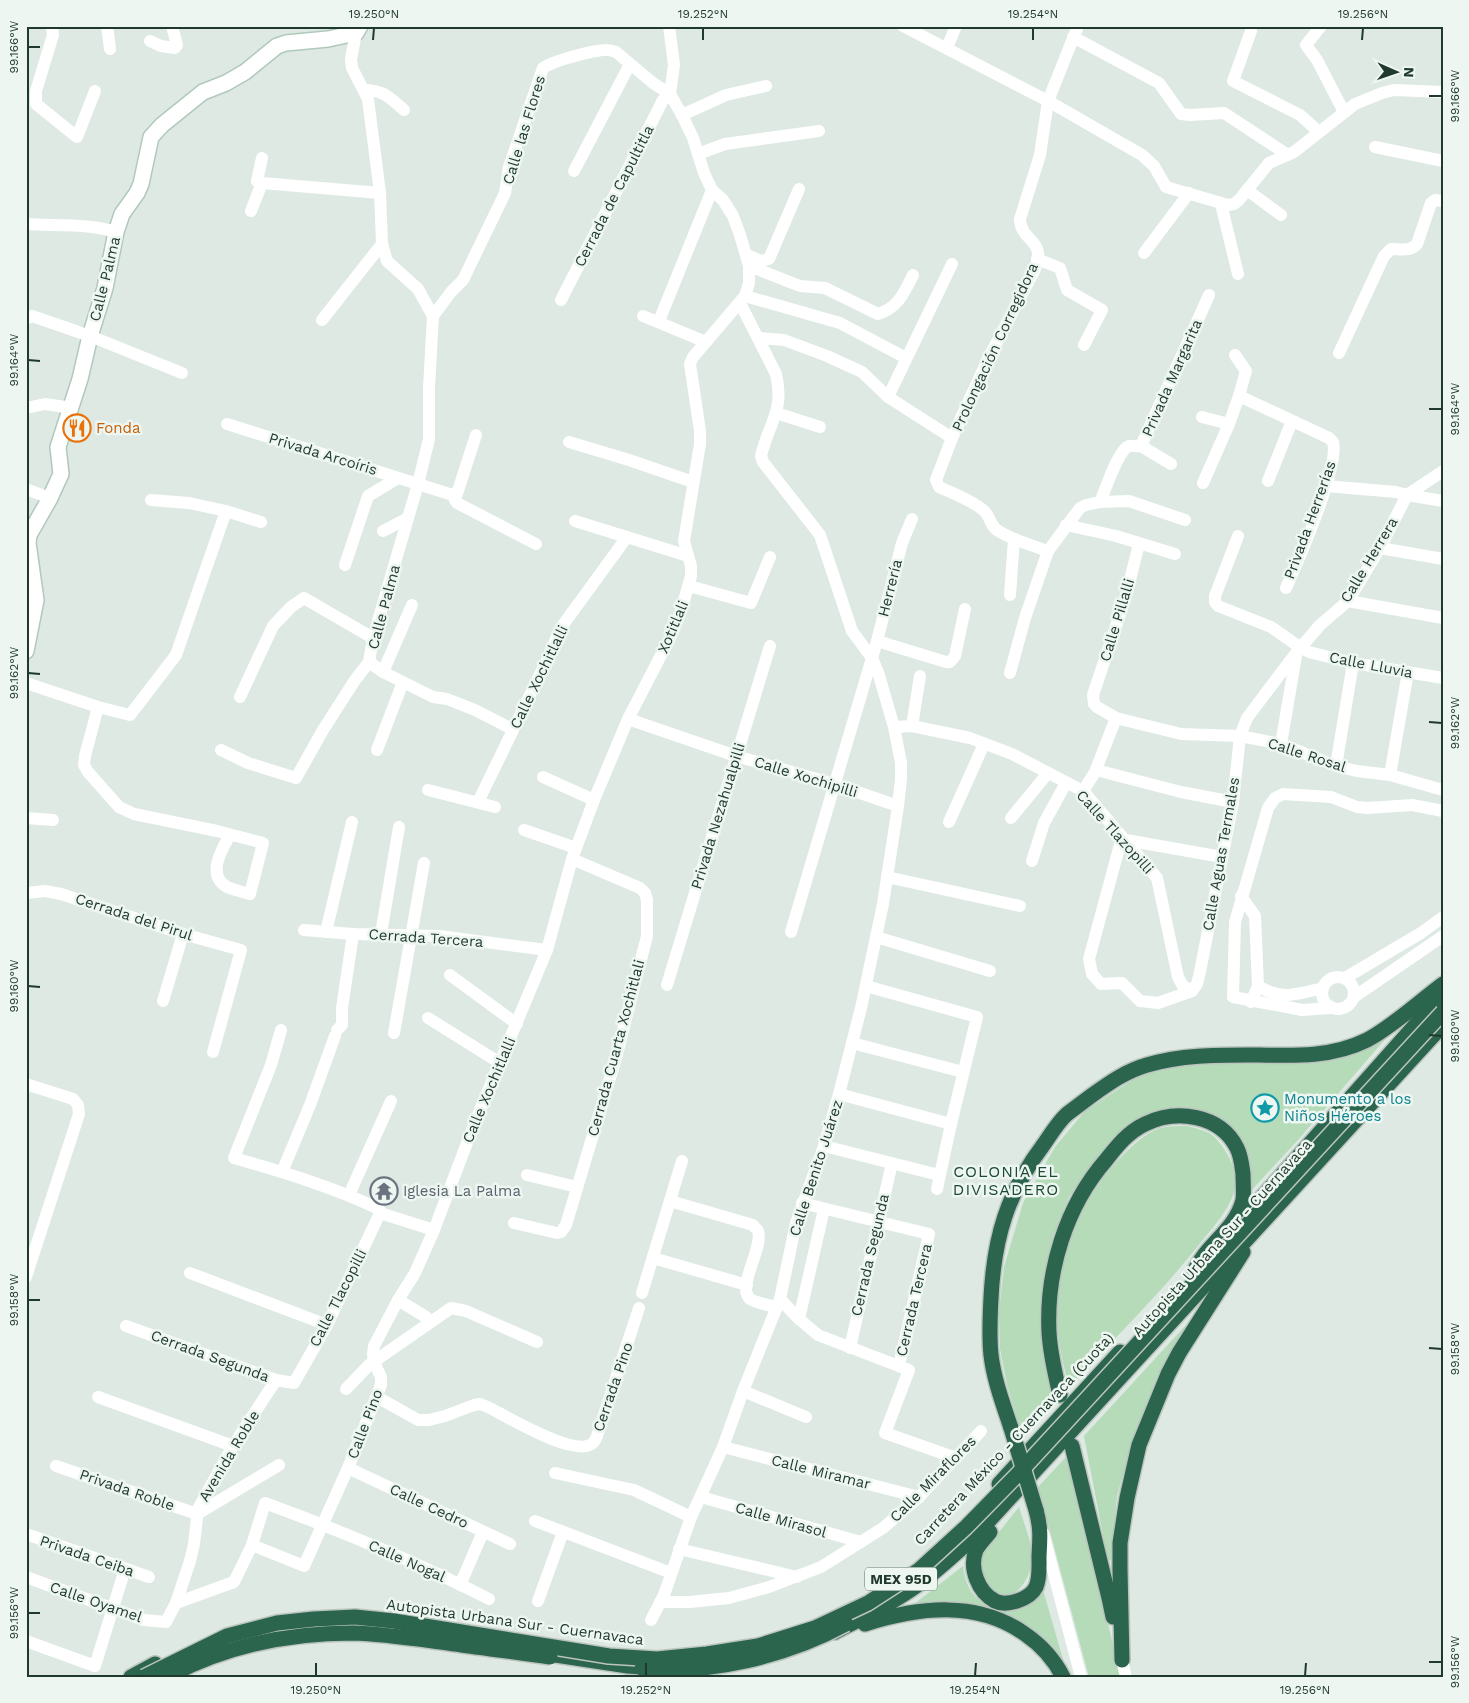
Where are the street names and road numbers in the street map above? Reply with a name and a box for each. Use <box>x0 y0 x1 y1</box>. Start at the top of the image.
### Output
street label: Calle las Flores <box>499 73 549 187</box>
street label: Cerrada de Capultitla <box>570 122 658 270</box>
street label: Calle Palma <box>86 234 124 323</box>
street label: Prolongación Corregidora <box>948 259 1042 434</box>
street label: Privada Margarita <box>1138 316 1206 439</box>
street label: Privada Arcoíris <box>267 429 380 479</box>
street label: Privada Herrerías <box>1280 458 1340 582</box>
street label: Calle Herrera <box>1336 514 1402 606</box>
street label: Herrería <box>874 557 906 619</box>
street label: Calle Palma <box>364 562 404 651</box>
street label: Calle Pillalli <box>1096 576 1138 664</box>
street label: Xotitlali <box>654 598 692 656</box>
street label: Calle Xochitlalli <box>506 622 572 732</box>
street label: Calle Lluvia <box>1328 648 1415 682</box>
street label: Calle Rosal <box>1265 734 1349 776</box>
street label: Privada Nezahualpilli <box>687 741 749 891</box>
street label: Calle Xochipilli <box>752 753 860 801</box>
street label: Calle Aguas Termales <box>1199 776 1243 932</box>
street label: Calle Tlazopilli <box>1073 786 1157 878</box>
street label: Cerrada del Pirul <box>73 890 195 945</box>
street label: Cerrada Tercera <box>368 925 485 951</box>
street label: Cerrada Cuarta Xochitlali <box>584 958 648 1138</box>
street label: Calle Xochitlalli <box>459 1034 519 1146</box>
street label: Calle Benito Juárez <box>785 1098 847 1238</box>
street label: Autopista Urbana Sur - Cuernavaca <box>1128 1135 1316 1340</box>
street label: Cerrada Segunda <box>847 1192 893 1318</box>
street label: Cerrada Tercera <box>892 1241 936 1358</box>
street label: Calle Tlacopilli <box>306 1246 370 1350</box>
street label: Cerrada Segunda <box>148 1326 272 1386</box>
street label: Carretera México - Cuernavaca (Cuota) <box>911 1329 1117 1549</box>
street label: Cerrada Pino <box>589 1340 637 1434</box>
street label: Calle Pino <box>343 1387 387 1461</box>
street label: Avenida Roble <box>195 1407 263 1505</box>
street label: Calle Miraflores <box>886 1432 980 1526</box>
street label: Calle Miramar <box>769 1451 873 1493</box>
street label: Privada Roble <box>77 1465 177 1515</box>
street label: Calle Cedro <box>387 1480 471 1532</box>
street label: Calle Mirasol <box>733 1498 829 1542</box>
street label: Privada Ceiba <box>37 1531 137 1581</box>
street label: Calle Nogal <box>366 1536 449 1586</box>
road number: MEX 95D <box>865 1568 937 1590</box>
street label: Calle Oyamel <box>47 1578 145 1626</box>
street label: Autopista Urbana Sur - Cuernavaca <box>385 1595 645 1649</box>

